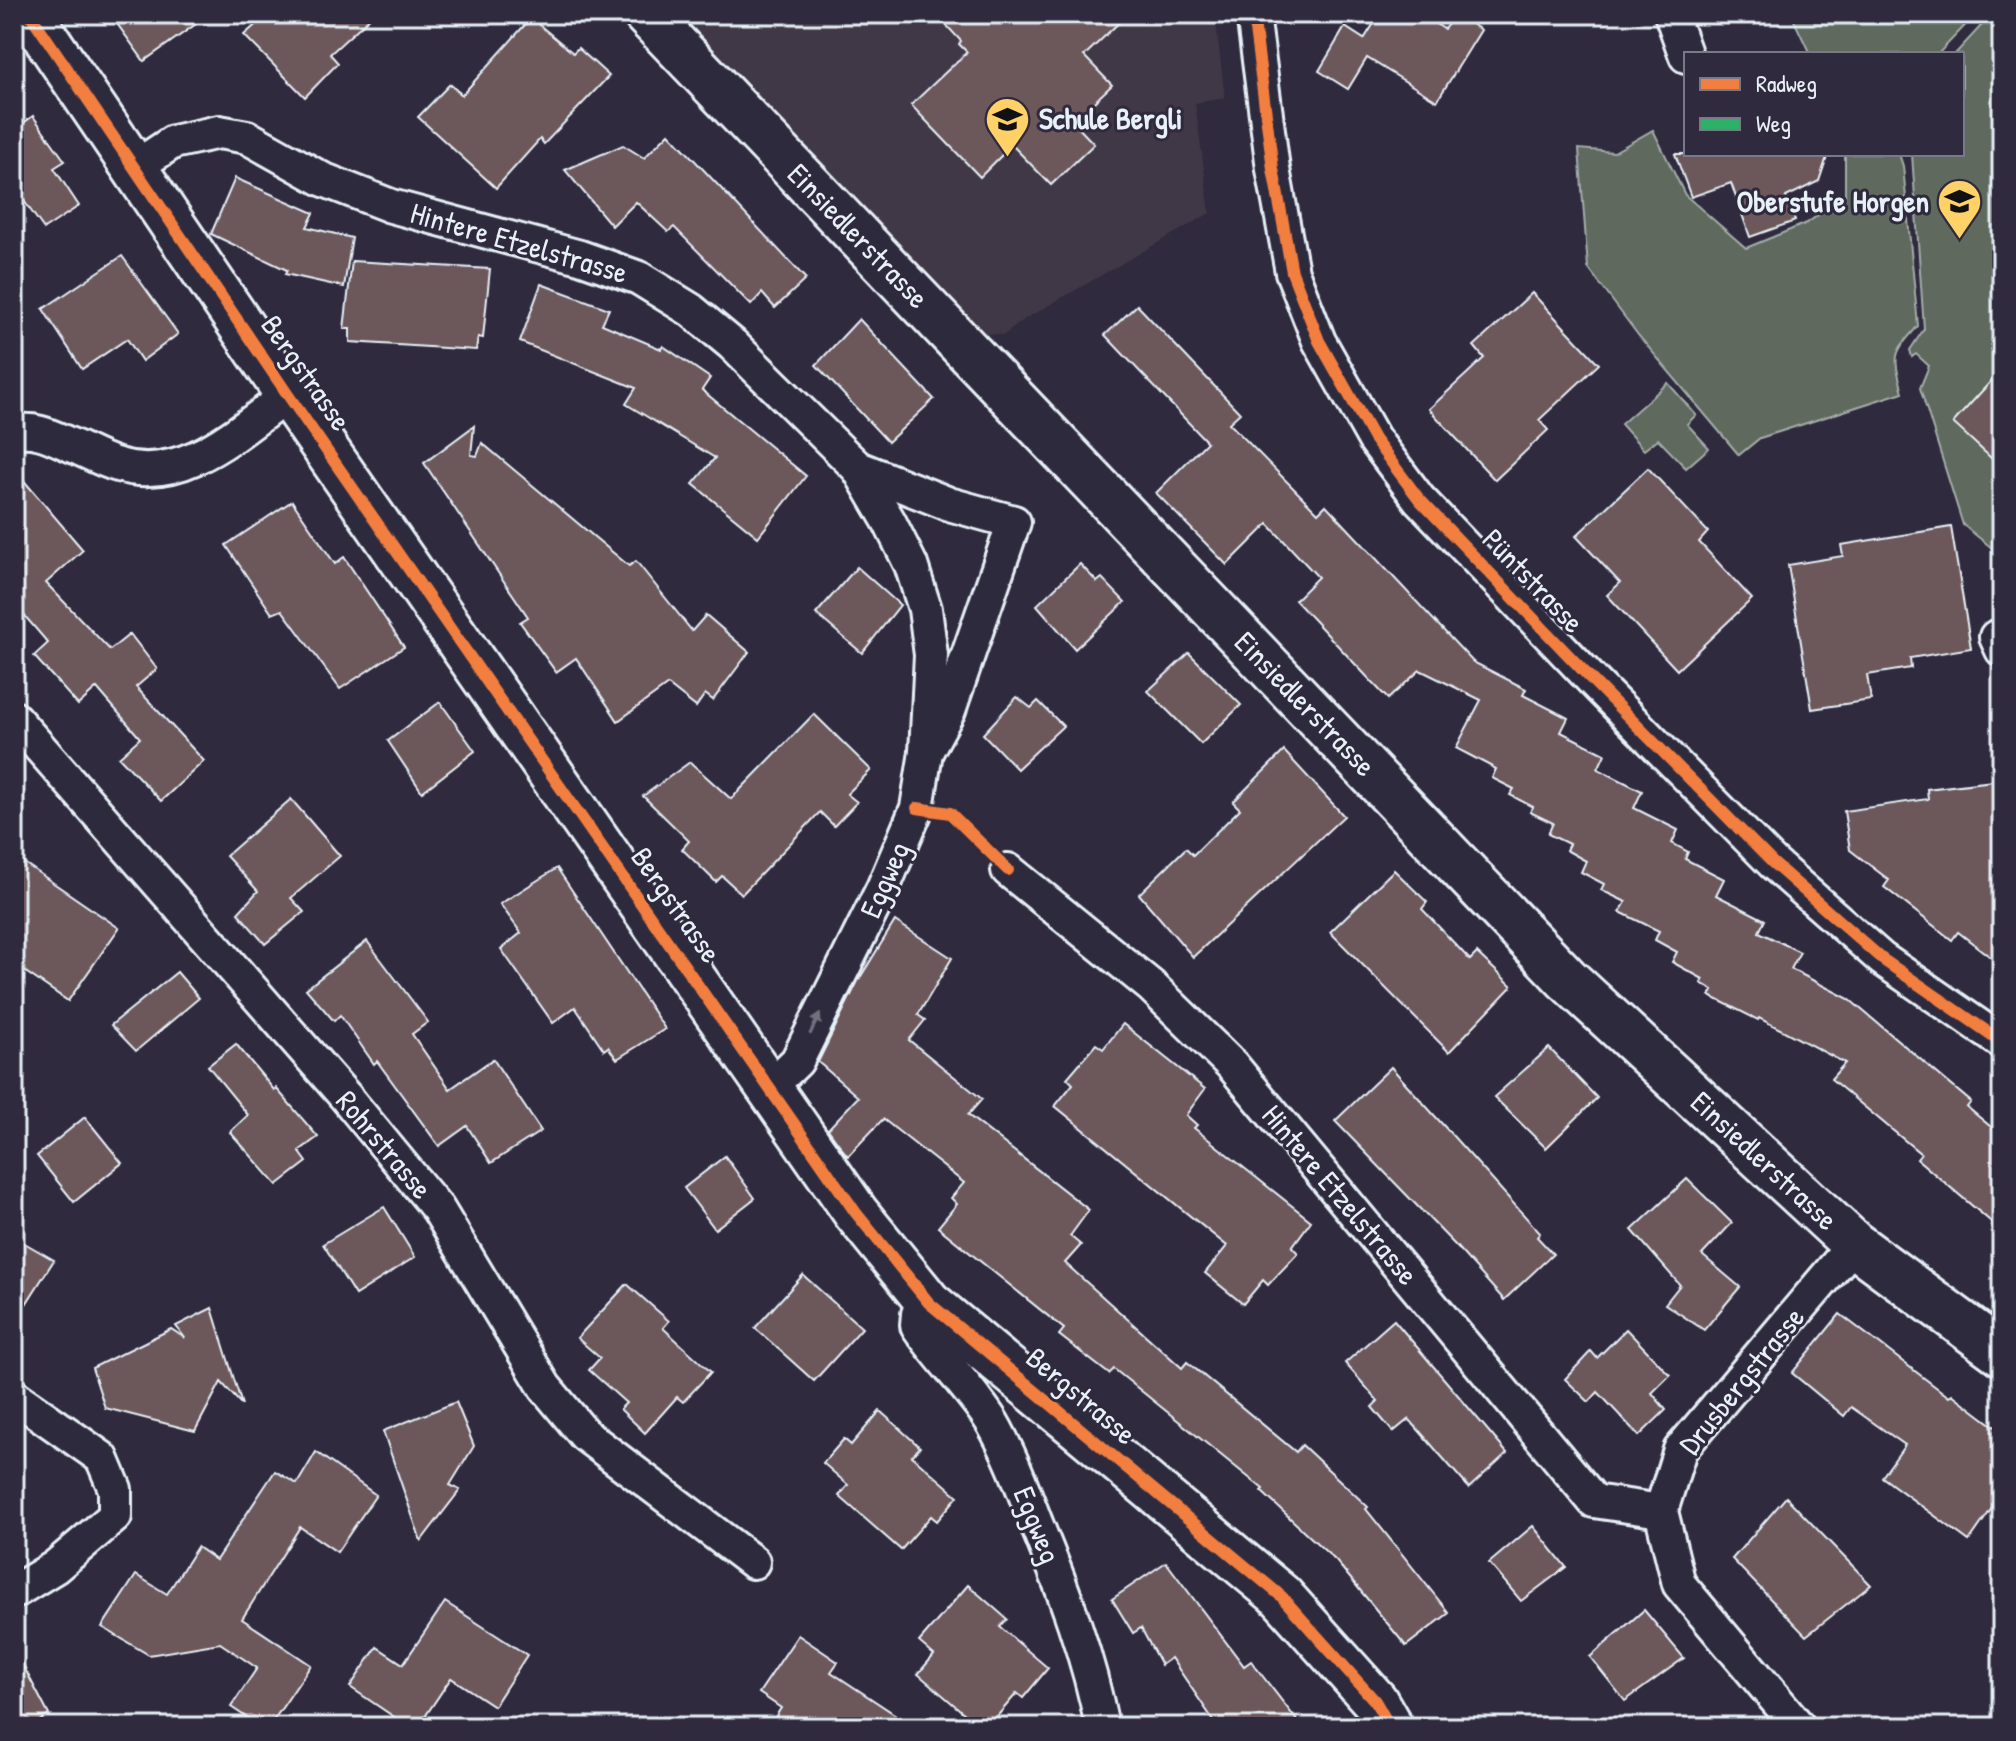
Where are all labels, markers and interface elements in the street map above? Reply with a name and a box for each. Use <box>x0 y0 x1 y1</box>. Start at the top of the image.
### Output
legend <box>1684 52 1964 156</box>
text: Radweg <box>1756 67 1817 99</box>
school or university icon: Schule Bergli <box>984 95 1032 158</box>
place label: Schule Bergli <box>1039 98 1183 139</box>
text: Weg <box>1756 107 1791 139</box>
street label: Einsiedlerstrasse <box>779 154 938 317</box>
school or university icon: Oberstufe Horgen <box>1936 178 1984 241</box>
place label: Oberstufe Horgen <box>1736 181 1929 222</box>
street label: Hintere Etzelstrasse <box>406 192 632 292</box>
street label: Bergstrasse <box>252 307 361 438</box>
street label: Püntstrasse <box>1474 519 1593 641</box>
street label: Einsiedlerstrasse <box>1226 622 1385 785</box>
street label: Eggweg <box>850 835 918 924</box>
street label: Bergstrasse <box>622 839 731 970</box>
one-way arrow <box>808 1013 822 1036</box>
street label: Rohrstrasse <box>328 1082 442 1207</box>
street label: Einsiedlerstrasse <box>1683 1082 1847 1239</box>
street label: Hintere Etzelstrasse <box>1254 1096 1428 1293</box>
street label: Drusbergstrasse <box>1669 1298 1813 1462</box>
street label: Bergstrasse <box>1018 1337 1145 1453</box>
street label: Eggweg <box>1005 1480 1071 1569</box>

